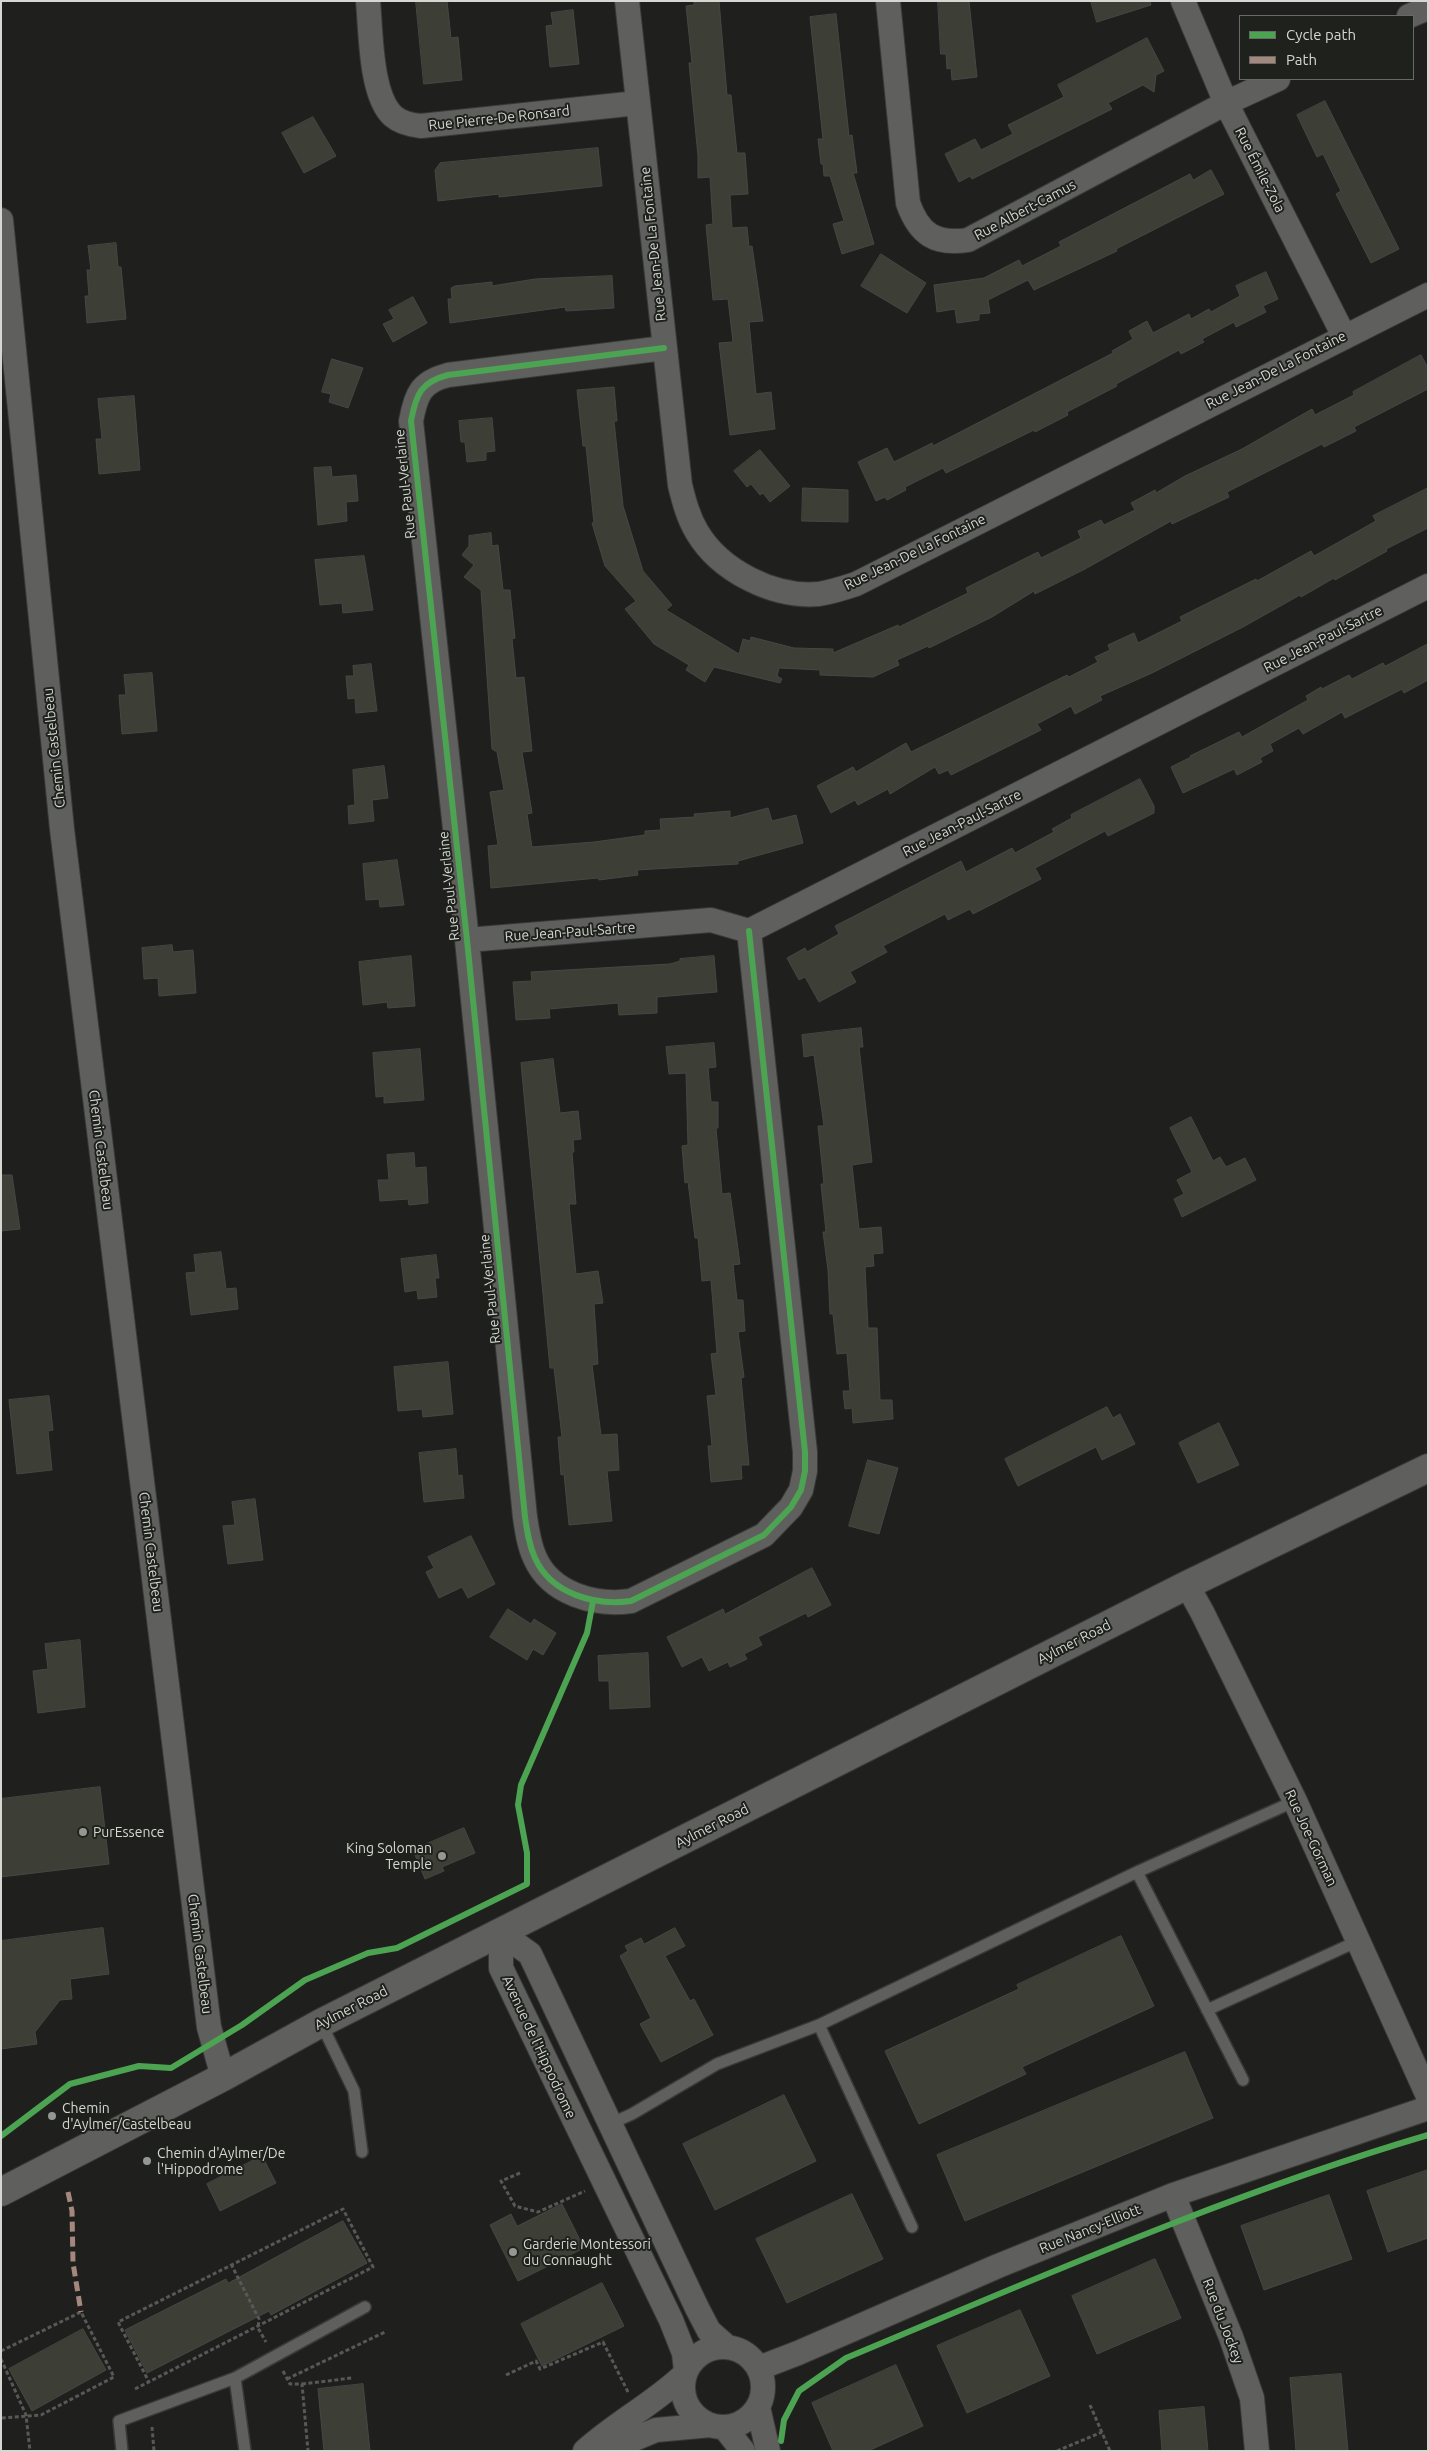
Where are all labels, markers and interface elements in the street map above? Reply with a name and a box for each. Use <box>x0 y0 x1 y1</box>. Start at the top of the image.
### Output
legend <box>1239 15 1414 80</box>
text: Cycle path <box>1286 26 1356 43</box>
text: Path <box>1286 51 1317 68</box>
street label: Rue Pierre-De Ronsard <box>428 102 570 134</box>
street label: Rue Émile-Zola <box>1231 125 1289 215</box>
street label: Rue Jean-De La Fontaine <box>637 166 669 322</box>
street label: Rue Albert-Camus <box>971 176 1079 244</box>
street label: Rue Jean-De La Fontaine <box>1203 327 1349 413</box>
street label: Rue Paul-Verlaine <box>391 428 419 540</box>
street label: Rue Jean-De La Fontaine <box>842 510 988 594</box>
street label: Rue Jean-Paul-Sartre <box>1261 602 1385 676</box>
street label: Chemin Castelbeau <box>39 687 69 809</box>
street label: Rue Jean-Paul-Sartre <box>900 786 1024 860</box>
street label: Rue Paul-Verlaine <box>435 830 463 942</box>
street label: Rue Jean-Paul-Sartre <box>504 919 636 945</box>
street label: Chemin Castelbeau <box>85 1089 117 1211</box>
street label: Rue Paul-Verlaine <box>476 1233 504 1345</box>
street label: Chemin Castelbeau <box>135 1491 167 1613</box>
street label: Aylmer Road <box>1035 1616 1113 1668</box>
street label: Rue Joe-Gorman <box>1281 1787 1341 1889</box>
street label: Aylmer Road <box>673 1800 751 1852</box>
place label: PurEssence <box>93 1824 165 1840</box>
marker: PurEssence <box>77 1826 89 1838</box>
place label: King Soloman Temple <box>346 1840 432 1872</box>
marker: King Soloman Temple <box>436 1850 448 1862</box>
street label: Chemin Castelbeau <box>184 1893 216 2015</box>
street label: Avenue de l'Hippodrome <box>498 1973 580 2121</box>
street label: Aylmer Road <box>312 1982 390 2034</box>
place label: Chemin d'Aylmer/Castelbeau <box>62 2100 191 2132</box>
marker: Chemin d'Aylmer/Castelbeau <box>46 2110 58 2122</box>
place label: Chemin d'Aylmer/De l'Hippodrome <box>157 2145 285 2178</box>
marker: Chemin d'Aylmer/De l'Hippodrome <box>141 2155 153 2167</box>
street label: Rue Nancy-Elliott <box>1037 2201 1143 2257</box>
place label: Garderie Montessori du Connaught <box>523 2236 651 2268</box>
marker: Garderie Montessori du Connaught <box>507 2246 519 2258</box>
street label: Rue du Jockey <box>1199 2276 1247 2366</box>

